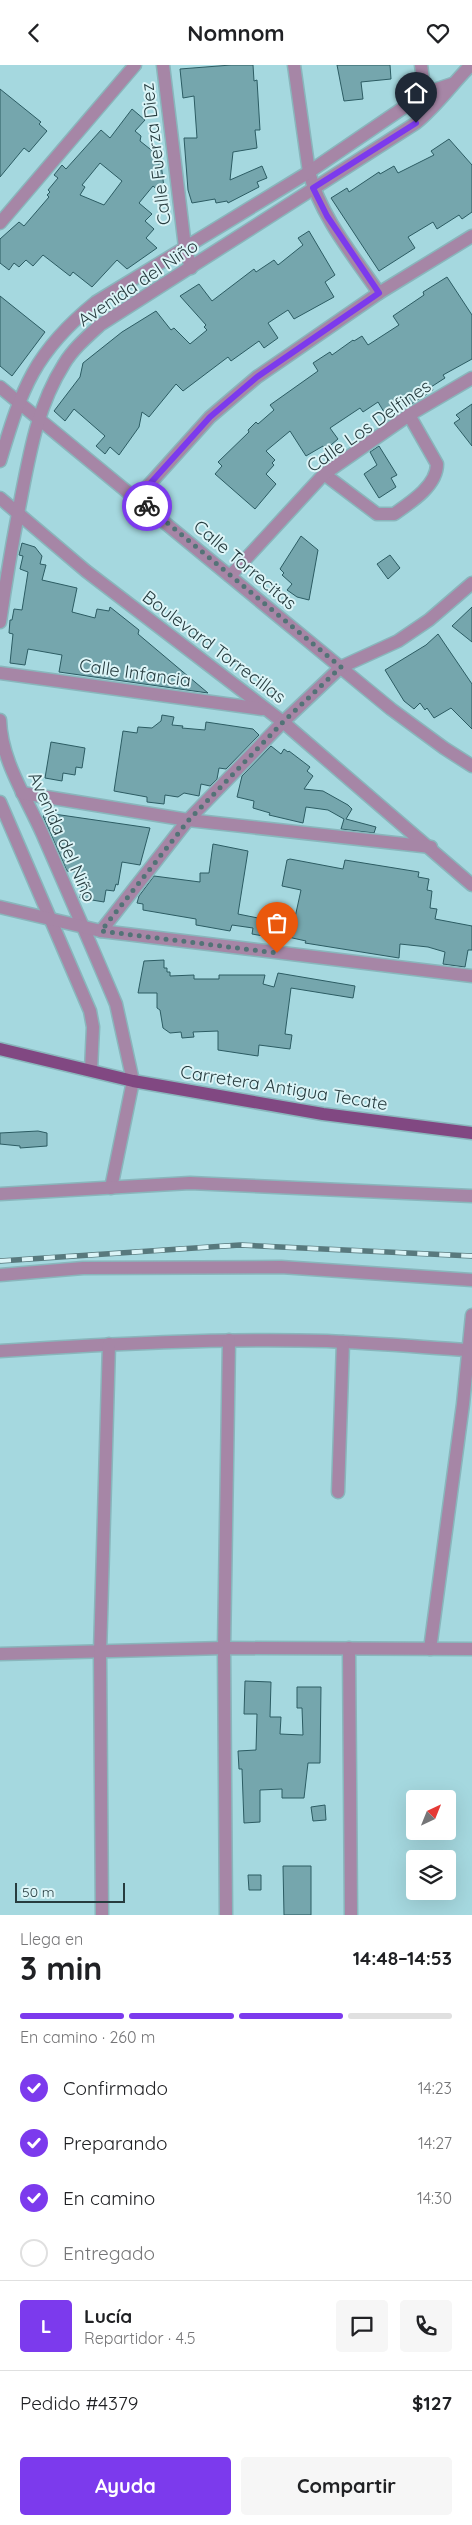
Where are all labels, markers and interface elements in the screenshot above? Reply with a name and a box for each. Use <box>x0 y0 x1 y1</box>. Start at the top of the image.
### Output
icon: back <box>20 19 48 47</box>
text: Nomnom <box>187 19 285 47</box>
icon: heart <box>424 19 452 47</box>
pin <box>395 72 437 123</box>
icon: home <box>402 79 430 107</box>
street label: Calle Fuerza Diez <box>135 82 176 226</box>
street label: Avenida del Niño <box>73 234 202 331</box>
street label: Calle Los Delfines <box>302 374 435 477</box>
courier <box>122 481 172 531</box>
icon: bike <box>133 492 161 520</box>
street label: Calle Torrecitas <box>189 515 302 614</box>
street label: Boulevard Torrecillas <box>138 585 291 708</box>
street label: Calle Infancia <box>78 653 192 692</box>
street label: Avenida del Niño <box>23 768 101 905</box>
pin <box>256 902 298 953</box>
icon: bag <box>263 909 291 937</box>
street label: Carretera Antigua Tecate <box>179 1060 389 1115</box>
north arrow <box>406 1790 456 1840</box>
map controls <box>406 1790 456 1900</box>
button: layers <box>406 1850 456 1900</box>
scale bar <box>15 1880 125 1903</box>
text: 50 m <box>22 1883 55 1901</box>
text: Llega en <box>20 1929 83 1949</box>
text: 14:48–14:53 <box>353 1946 452 1970</box>
text: 3 min <box>20 1948 102 1988</box>
text: En camino · 260 m <box>20 2027 155 2047</box>
icon: check <box>20 2074 48 2102</box>
text: Confirmado <box>63 2076 168 2100</box>
text: 14:23 <box>418 2078 452 2098</box>
icon: check <box>20 2129 48 2157</box>
text: Preparando <box>63 2131 168 2155</box>
text: 14:27 <box>418 2133 452 2153</box>
icon: check <box>20 2184 48 2212</box>
text: En camino <box>63 2186 155 2210</box>
text: 14:30 <box>417 2188 452 2208</box>
text: Entregado <box>63 2241 155 2265</box>
button: chat <box>336 2300 388 2352</box>
button: phone <box>400 2300 452 2352</box>
text: Lucía <box>84 2304 132 2328</box>
text: L <box>41 2314 51 2338</box>
text: Repartidor · 4.5 <box>84 2328 196 2348</box>
text: Pedido #4379 <box>20 2391 138 2415</box>
text: $127 <box>412 2391 452 2415</box>
button: Ayuda <box>20 2457 231 2515</box>
button: Compartir <box>241 2457 452 2515</box>

